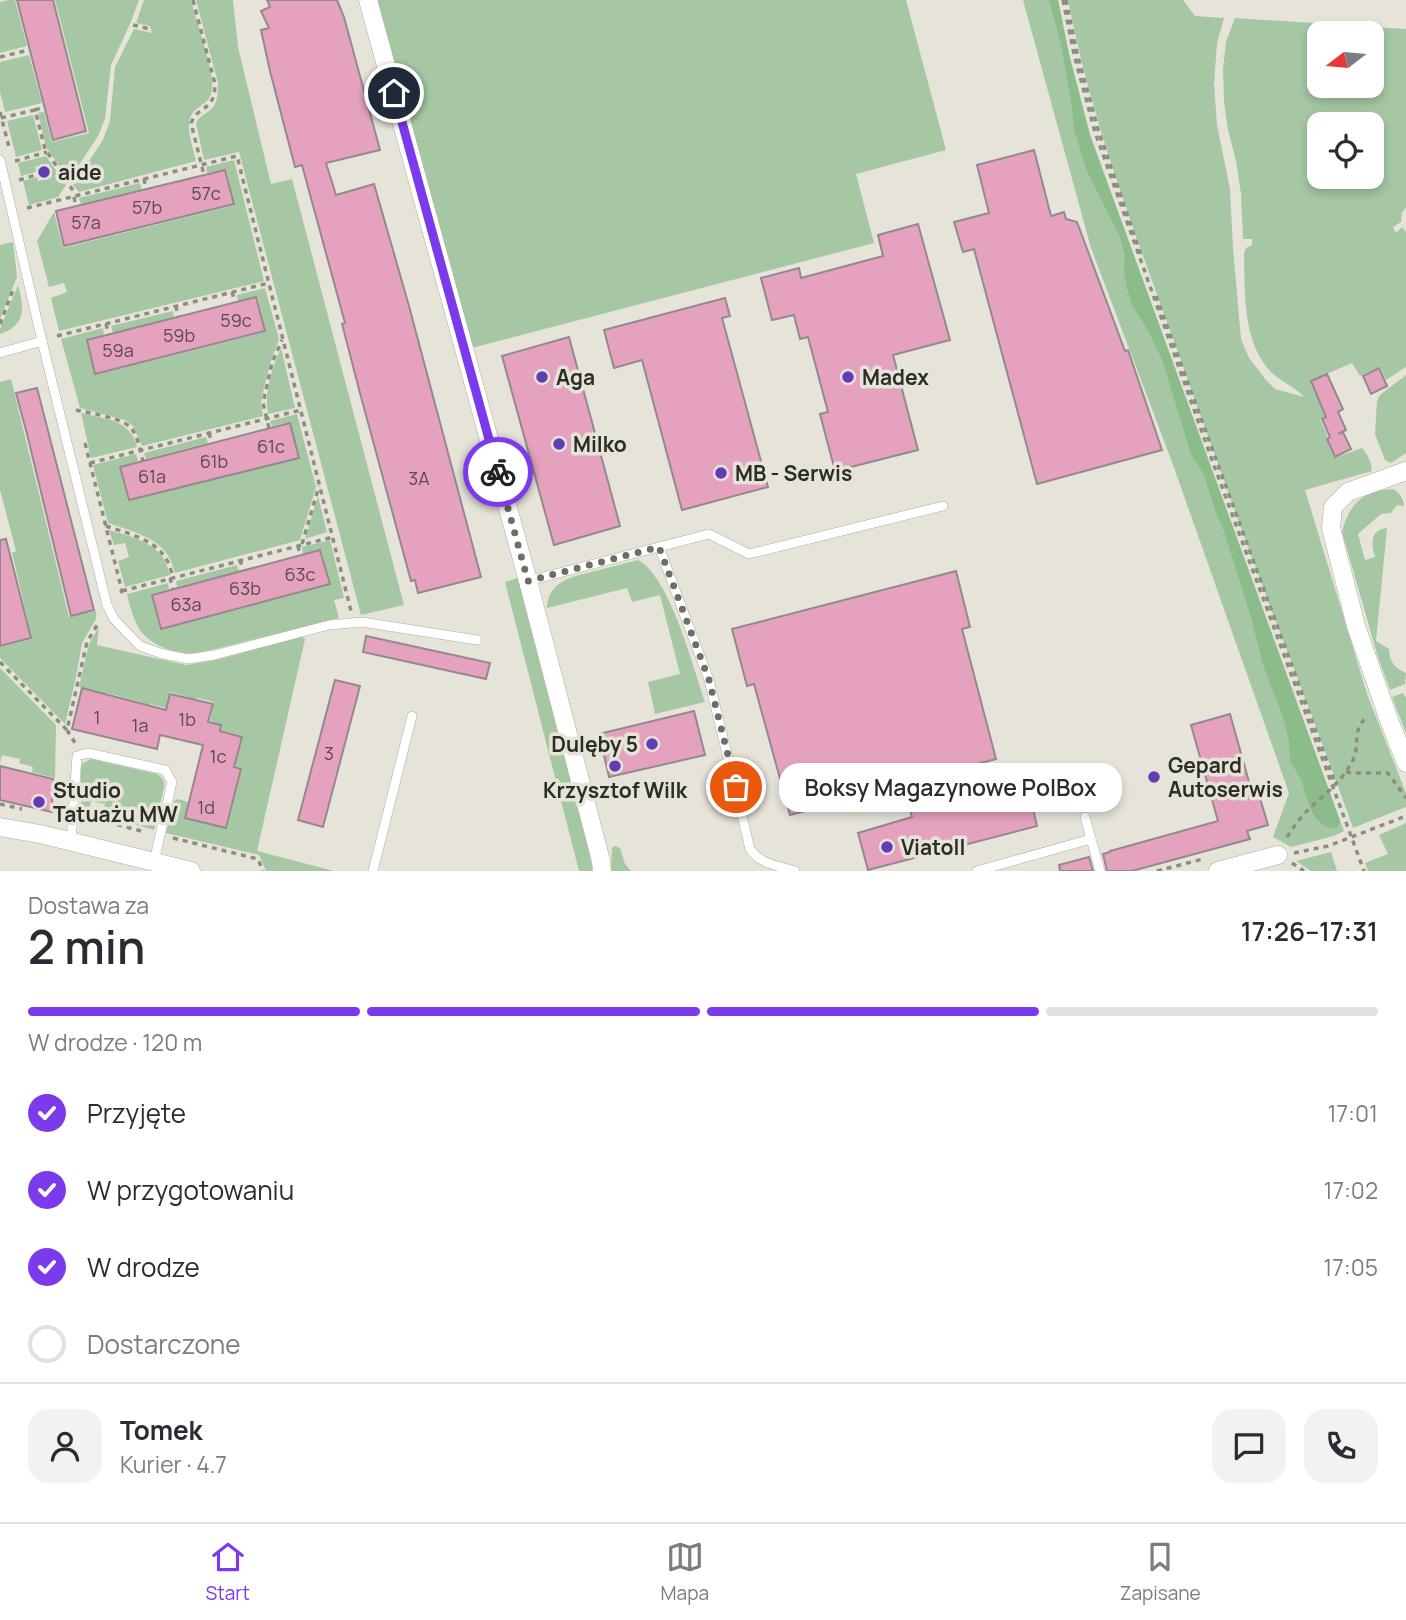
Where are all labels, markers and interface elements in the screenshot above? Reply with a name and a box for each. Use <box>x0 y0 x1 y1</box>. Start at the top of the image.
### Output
north arrow <box>1307 21 1384 98</box>
map controls <box>1307 21 1384 189</box>
pin <box>364 63 424 123</box>
icon: home <box>375 74 413 112</box>
button: locate <box>1307 112 1384 189</box>
place label: aide <box>58 158 102 186</box>
marker: aide <box>36 164 52 180</box>
house number: 57c <box>191 181 221 205</box>
house number: 57b <box>132 195 162 219</box>
house number: 57a <box>71 210 101 234</box>
house number: 59c <box>220 308 252 332</box>
house number: 59b <box>163 323 195 347</box>
house number: 59a <box>102 338 134 362</box>
place label: Aga <box>556 363 595 391</box>
place label: Madex <box>862 363 929 391</box>
marker: Aga <box>534 369 550 385</box>
marker: Madex <box>840 369 856 385</box>
place label: Milko <box>573 430 627 458</box>
house number: 61c <box>257 434 285 458</box>
marker: Milko <box>551 436 567 452</box>
courier <box>463 437 533 507</box>
house number: 61b <box>200 449 228 473</box>
icon: bike <box>479 453 517 491</box>
place label: MB - Serwis <box>735 459 852 487</box>
house number: 61a <box>138 464 166 488</box>
marker: MB - Serwis <box>713 465 729 481</box>
house number: 3A <box>408 466 430 490</box>
house number: 63c <box>284 562 316 586</box>
house number: 63b <box>229 576 261 600</box>
house number: 63a <box>170 592 202 616</box>
house number: 1 <box>93 705 101 729</box>
house number: 1b <box>178 707 196 731</box>
house number: 1a <box>131 713 149 737</box>
place label: Dulęby 5 <box>551 730 638 758</box>
marker: Dulęby 5 <box>644 736 660 752</box>
house number: 3 <box>324 741 334 765</box>
house number: 1c <box>210 744 227 768</box>
place label: Gepard Autoserwis <box>1168 751 1283 803</box>
pin <box>706 757 766 817</box>
marker: Krzysztof Wilk <box>607 758 623 774</box>
callout: Boksy Magazynowe PolBox <box>778 762 1121 812</box>
icon: bag <box>717 768 755 806</box>
marker: Gepard Autoserwis <box>1146 769 1162 785</box>
text: Boksy Magazynowe PolBox <box>804 771 1097 803</box>
place label: Studio Tatuażu MW <box>53 776 178 828</box>
place label: Krzysztof Wilk <box>543 776 688 804</box>
marker: Studio Tatuażu MW <box>31 794 47 810</box>
house number: 1d <box>197 795 215 819</box>
place label: Viatoll <box>901 833 965 861</box>
marker: Viatoll <box>879 839 895 855</box>
text: Dostawa za <box>28 889 149 921</box>
text: 17:26–17:31 <box>1241 913 1378 949</box>
text: 2 min <box>28 915 145 978</box>
text: W drodze · 120 m <box>28 1026 202 1058</box>
icon: check <box>28 1094 66 1132</box>
text: Przyjęte <box>87 1095 186 1131</box>
text: 17:01 <box>1328 1097 1378 1129</box>
icon: check <box>28 1171 66 1209</box>
text: W przygotowaniu <box>87 1172 294 1208</box>
text: 17:02 <box>1323 1174 1378 1206</box>
icon: check <box>28 1248 66 1286</box>
text: W drodze <box>87 1249 200 1285</box>
text: 17:05 <box>1323 1251 1378 1283</box>
text: Dostarczone <box>87 1326 240 1362</box>
button: person <box>28 1409 102 1483</box>
button: chat <box>1212 1409 1286 1483</box>
button: phone <box>1304 1409 1378 1483</box>
text: Tomek <box>120 1412 203 1448</box>
text: Kurier · 4.7 <box>120 1448 227 1480</box>
tab: Start <box>205 1538 250 1606</box>
tab: Mapa <box>661 1538 709 1606</box>
tab: Zapisane <box>1120 1538 1201 1606</box>

